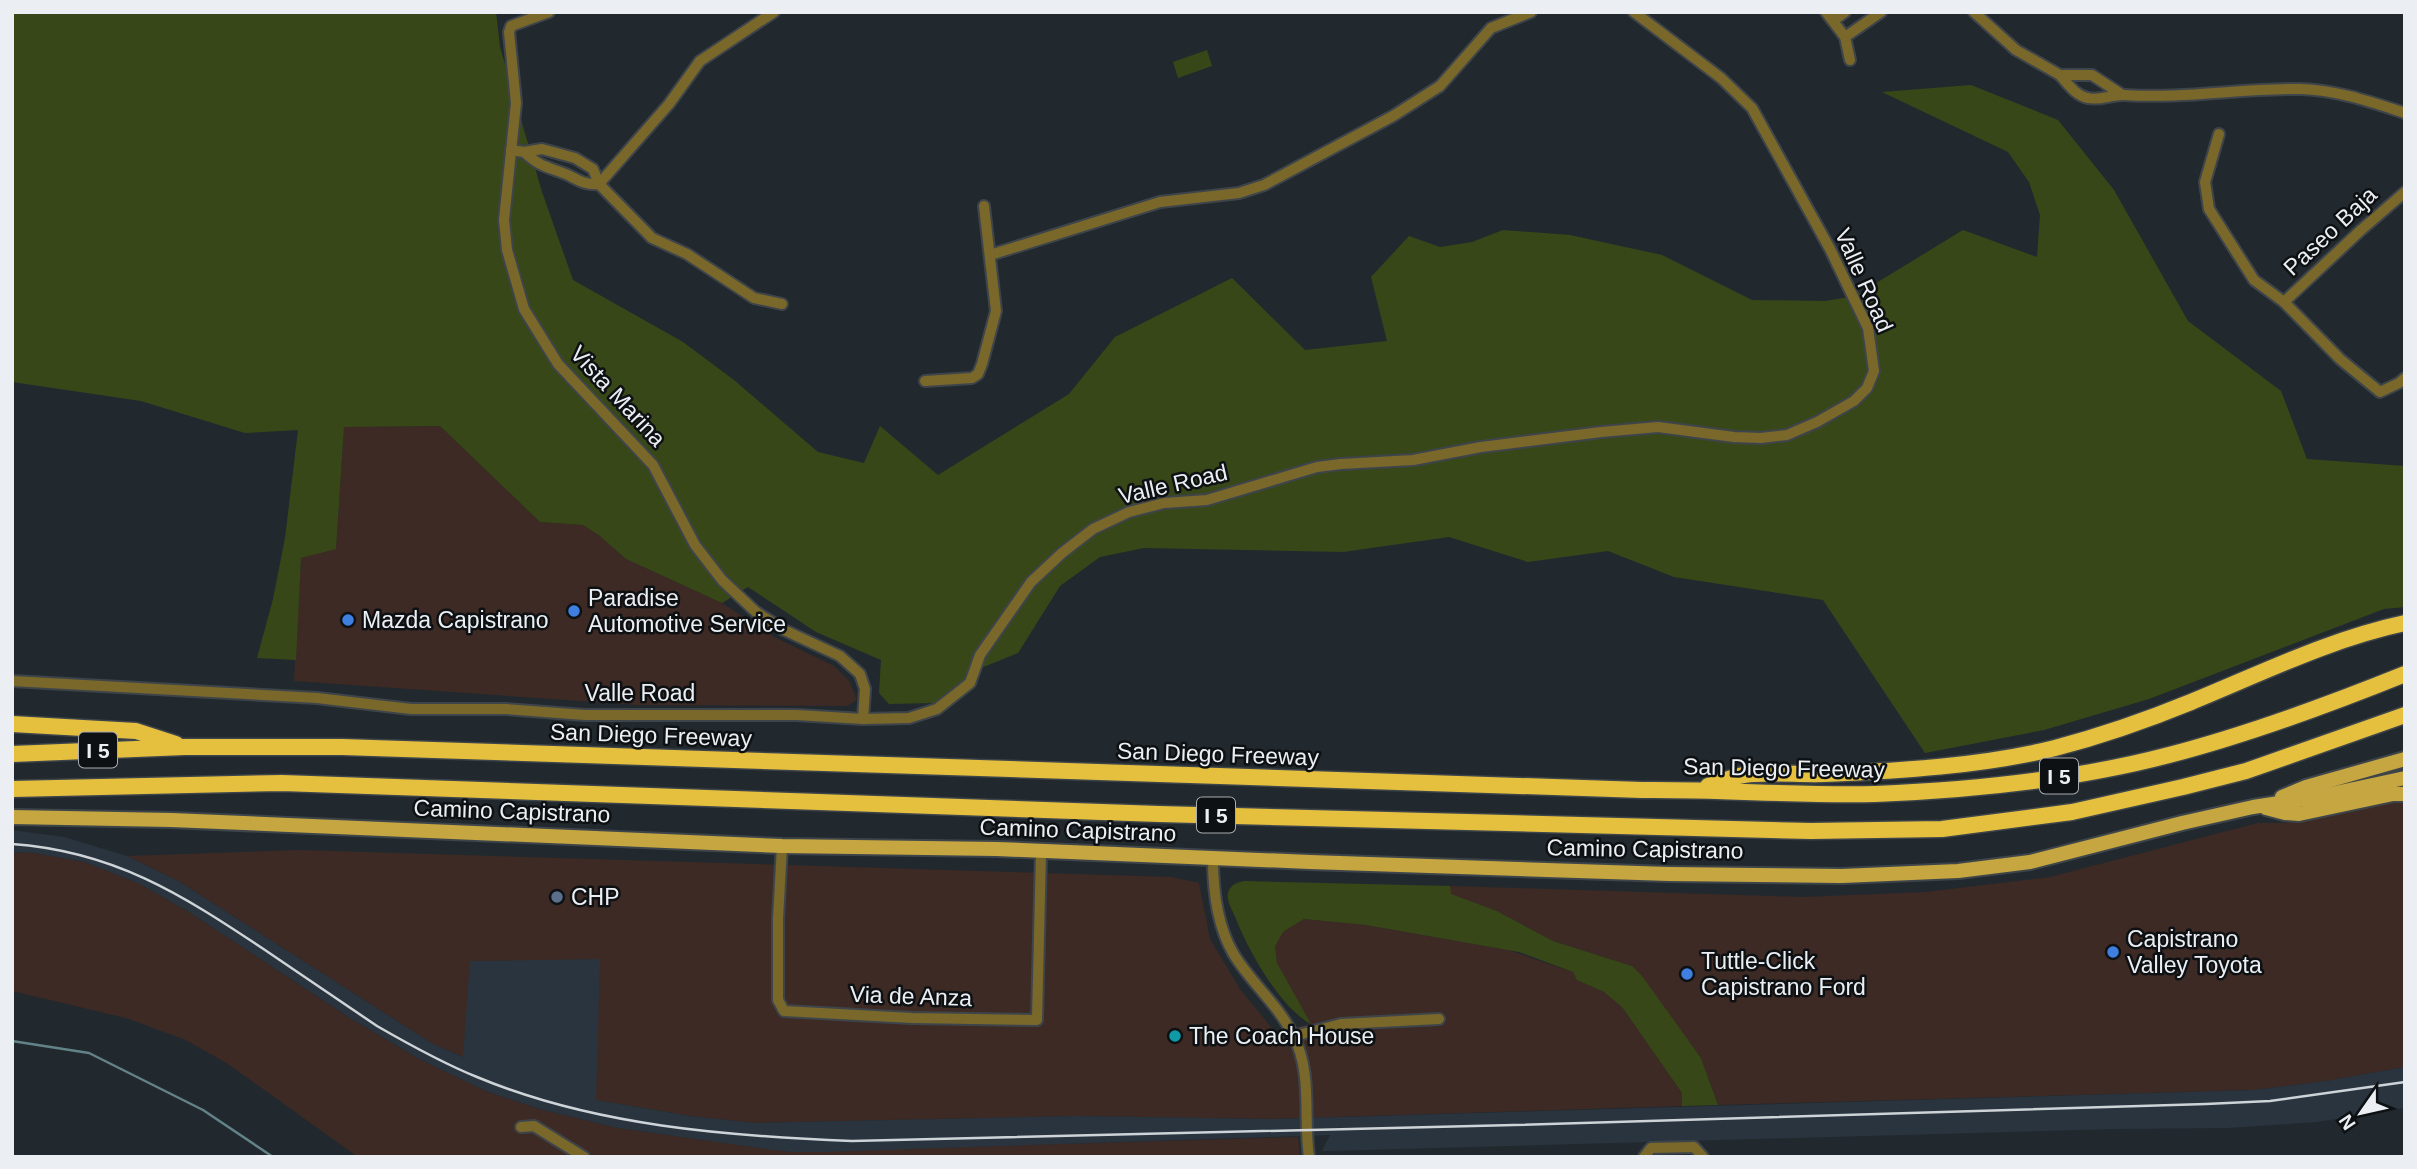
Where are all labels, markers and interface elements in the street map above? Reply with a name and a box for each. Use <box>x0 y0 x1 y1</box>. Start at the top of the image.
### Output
street label: Paseo Baja <box>2278 181 2382 281</box>
street label: Valle Road <box>1830 224 1898 336</box>
street label: Vista Marina <box>565 341 671 452</box>
street label: Valle Road <box>1116 459 1230 509</box>
place label: Paradise Automotive Service <box>588 585 786 637</box>
marker: Paradise Automotive Service <box>566 603 582 619</box>
place label: Mazda Capistrano <box>362 607 549 633</box>
marker: Mazda Capistrano <box>340 612 356 628</box>
street label: Valle Road <box>585 680 695 706</box>
street label: San Diego Freeway <box>550 718 753 752</box>
road number: I 5 <box>79 732 117 768</box>
street label: San Diego Freeway <box>1117 737 1320 771</box>
street label: San Diego Freeway <box>1683 753 1886 783</box>
road number: I 5 <box>2040 758 2078 794</box>
street label: Camino Capistrano <box>413 795 611 827</box>
road number: I 5 <box>1197 798 1235 832</box>
street label: Camino Capistrano <box>979 814 1177 846</box>
street label: Camino Capistrano <box>1546 834 1744 864</box>
place label: CHP <box>571 884 620 910</box>
marker: CHP <box>549 889 565 905</box>
place label: Capistrano Valley Toyota <box>2127 926 2262 978</box>
marker: Capistrano Valley Toyota <box>2105 944 2121 960</box>
place label: Tuttle-Click Capistrano Ford <box>1701 948 1866 1000</box>
marker: Tuttle-Click Capistrano Ford <box>1679 966 1695 982</box>
street label: Via de Anza <box>849 981 973 1011</box>
place label: The Coach House <box>1189 1023 1374 1049</box>
marker: The Coach House <box>1167 1028 1183 1044</box>
north arrow <box>2326 1078 2396 1148</box>
text: N <box>2335 1111 2360 1134</box>

